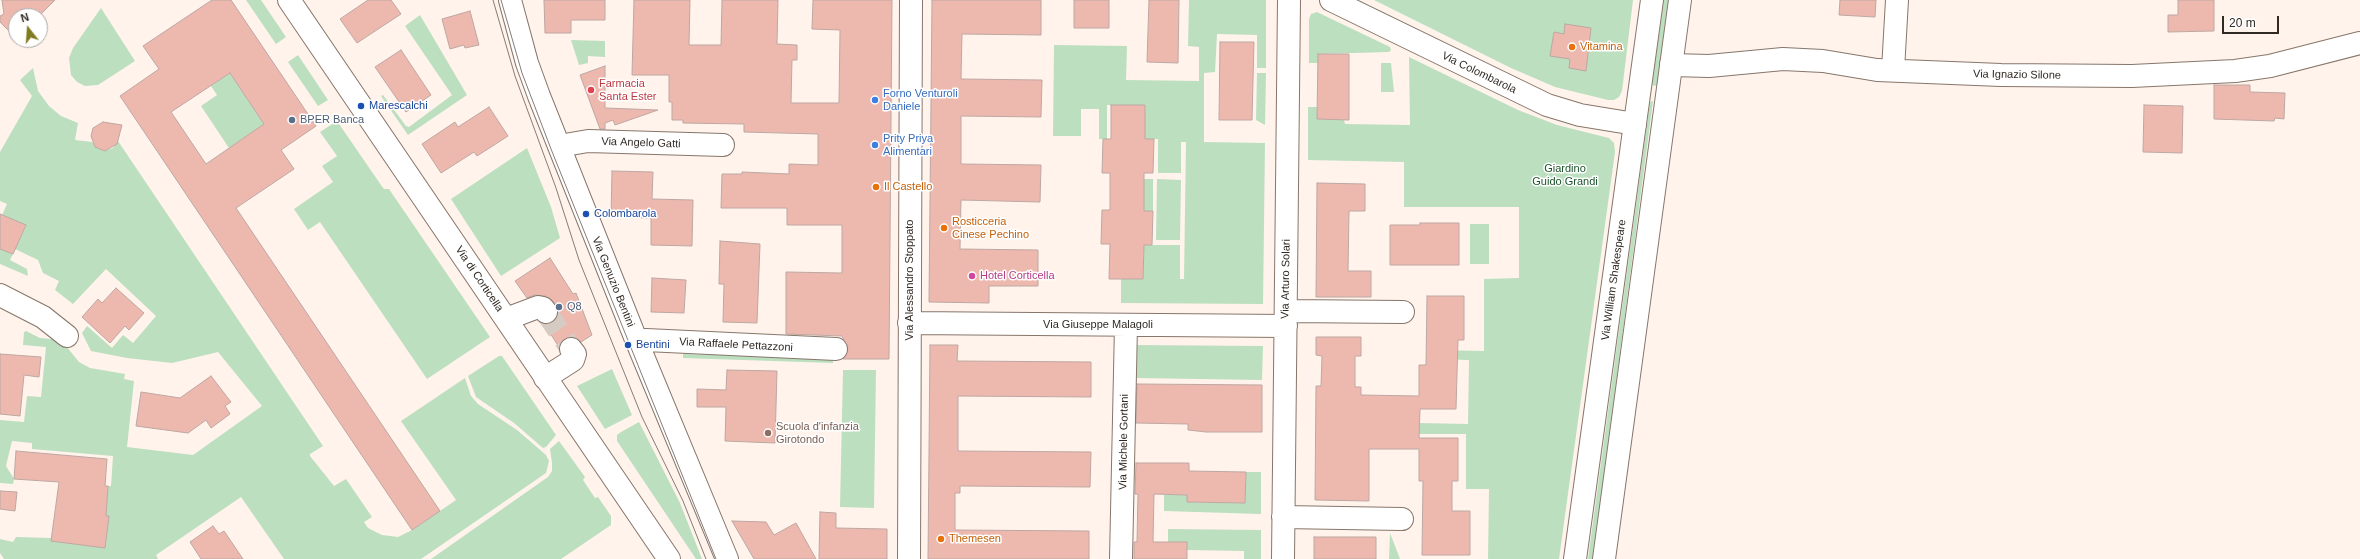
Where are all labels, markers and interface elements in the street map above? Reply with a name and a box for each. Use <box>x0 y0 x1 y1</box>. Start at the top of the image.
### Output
north arrow <box>8 8 48 48</box>
scale bar <box>2224 8 2281 34</box>
text: N <box>19 11 30 24</box>
text: 20 m <box>2229 16 2256 30</box>
place label: Vitamina <box>1580 40 1623 54</box>
marker: Vitamina <box>1567 42 1577 52</box>
street label: Via Colombarola <box>1440 49 1518 97</box>
street label: Via Ignazio Silone <box>1973 68 2061 82</box>
place label: Farmacia Santa Ester <box>599 77 656 103</box>
marker: Farmacia Santa Ester <box>586 85 596 95</box>
place label: Forno Venturoli Daniele <box>883 87 958 113</box>
marker: Forno Venturoli Daniele <box>870 95 880 105</box>
place label: Marescalchi <box>369 99 428 113</box>
marker: Marescalchi <box>356 101 366 111</box>
place label: BPER Banca <box>300 113 364 127</box>
marker: BPER Banca <box>287 115 297 125</box>
place label: Prity Priya Alimentari <box>883 132 933 158</box>
street label: Via Angelo Gatti <box>601 135 681 151</box>
marker: Prity Priya Alimentari <box>870 140 880 150</box>
park label: Giardino Guido Grandi <box>1532 162 1598 188</box>
place label: Il Castello <box>884 180 932 194</box>
marker: Il Castello <box>871 182 881 192</box>
place label: Colombarola <box>594 207 656 221</box>
marker: Colombarola <box>581 209 591 219</box>
place label: Rosticceria Cinese Pechino <box>952 215 1029 241</box>
street label: Via William Shakespeare <box>1599 219 1629 341</box>
street label: Via Alessandro Stoppato <box>903 220 917 340</box>
marker: Rosticceria Cinese Pechino <box>939 223 949 233</box>
street label: Via Genuzio Bentini <box>589 235 637 329</box>
street label: Via Arturo Solari <box>1279 239 1293 319</box>
street label: Via di Corticella <box>452 244 506 314</box>
place label: Hotel Corticella <box>980 269 1055 283</box>
marker: Hotel Corticella <box>967 271 977 281</box>
place label: Q8 <box>567 300 582 314</box>
marker: Q8 <box>554 302 564 312</box>
street label: Via Giuseppe Malagoli <box>1043 318 1153 332</box>
street label: Via Raffaele Pettazzoni <box>679 335 793 355</box>
place label: Bentini <box>636 338 670 352</box>
marker: Bentini <box>623 340 633 350</box>
street label: Via Michele Gortani <box>1117 394 1131 490</box>
place label: Scuola d'infanzia Girotondo <box>776 420 859 446</box>
marker: Scuola d'infanzia Girotondo <box>763 428 773 438</box>
place label: Themesen <box>949 532 1001 546</box>
marker: Themesen <box>936 534 946 544</box>

